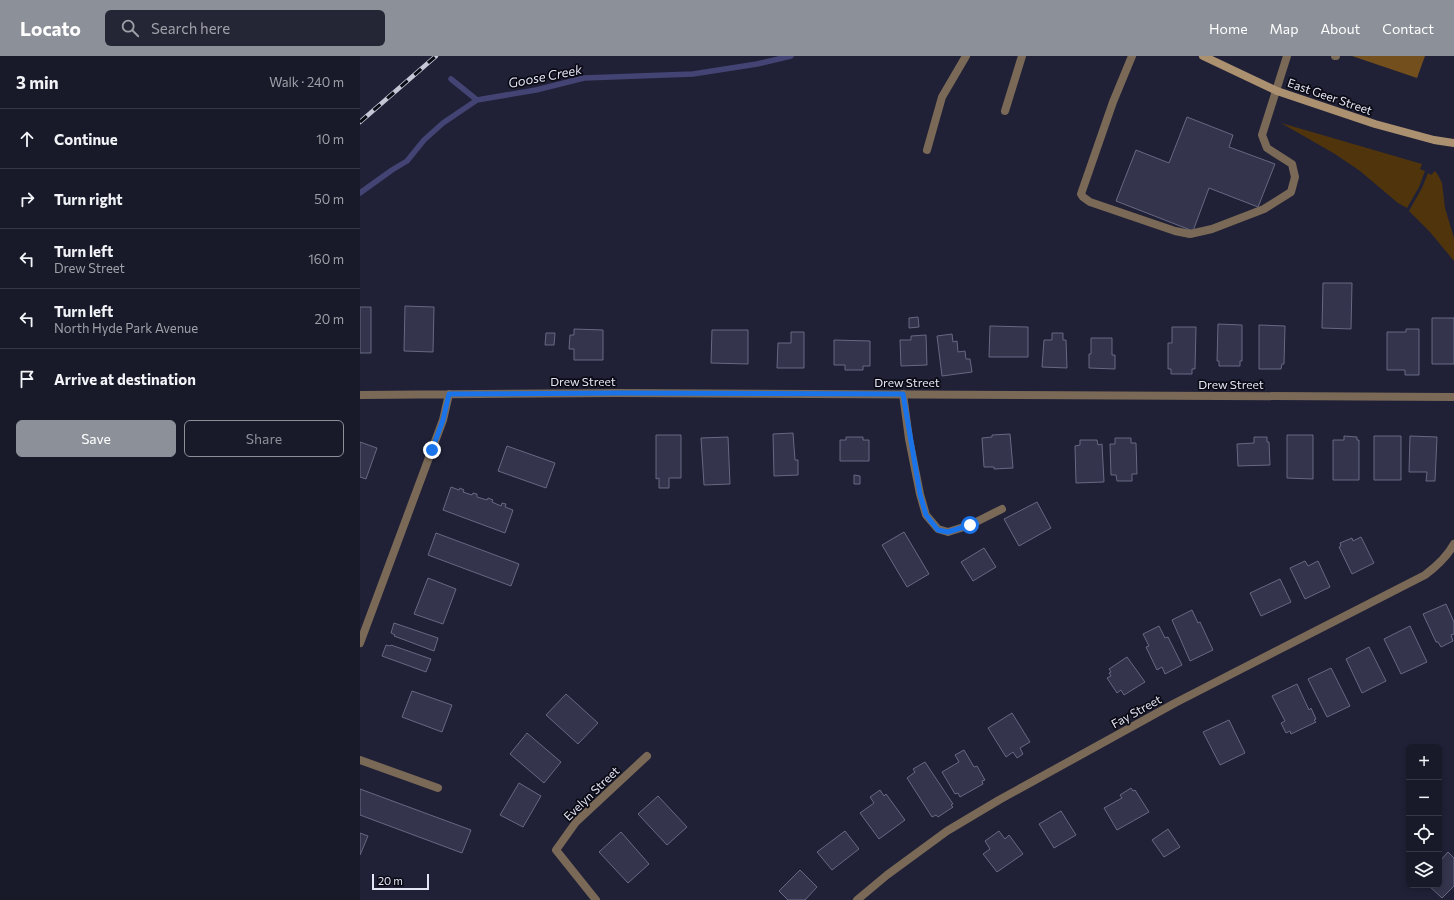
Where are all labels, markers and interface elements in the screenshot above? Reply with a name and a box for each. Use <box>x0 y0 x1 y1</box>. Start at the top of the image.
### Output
search box <box>105 10 385 46</box>
text: Locato <box>20 17 81 40</box>
icon: search <box>119 17 141 39</box>
text: Search here <box>151 19 230 37</box>
text: Home <box>1209 20 1248 37</box>
text: Map <box>1270 20 1298 37</box>
text: About <box>1320 20 1360 37</box>
text: Contact <box>1382 20 1434 37</box>
water label: Goose Creek <box>507 61 584 91</box>
text: 3 min <box>16 72 59 93</box>
text: Walk · 240 m <box>269 74 344 90</box>
street label: East Geer Street <box>1286 75 1374 117</box>
icon: ahead <box>16 128 38 150</box>
text: Continue <box>54 130 118 148</box>
text: 10 m <box>316 131 344 147</box>
icon: right <box>16 188 38 210</box>
text: Turn right <box>54 190 123 208</box>
text: 50 m <box>314 191 344 207</box>
text: Turn left <box>54 242 113 260</box>
icon: left <box>16 248 38 270</box>
text: 160 m <box>308 251 344 267</box>
text: Drew Street <box>54 260 125 276</box>
text: Turn left <box>54 302 113 320</box>
icon: left <box>16 308 38 330</box>
text: 20 m <box>315 311 344 327</box>
text: North Hyde Park Avenue <box>54 320 198 336</box>
icon: arrive <box>16 368 38 390</box>
text: Arrive at destination <box>54 370 196 388</box>
street label: Drew Street <box>550 374 616 388</box>
street label: Drew Street <box>874 375 940 389</box>
street label: Drew Street <box>1198 377 1264 391</box>
button: Save <box>16 420 176 457</box>
button: Share <box>184 420 344 457</box>
route end <box>423 441 441 459</box>
route start <box>961 516 979 534</box>
street label: Fay Street <box>1108 691 1164 731</box>
map controls <box>1406 744 1442 888</box>
button: + <box>1406 744 1442 780</box>
street label: Evelyn Street <box>560 763 622 823</box>
button: − <box>1406 780 1442 816</box>
button: locate <box>1406 816 1442 852</box>
button: layers <box>1406 852 1442 888</box>
scale bar <box>372 872 429 891</box>
text: 20 m <box>378 874 403 887</box>

